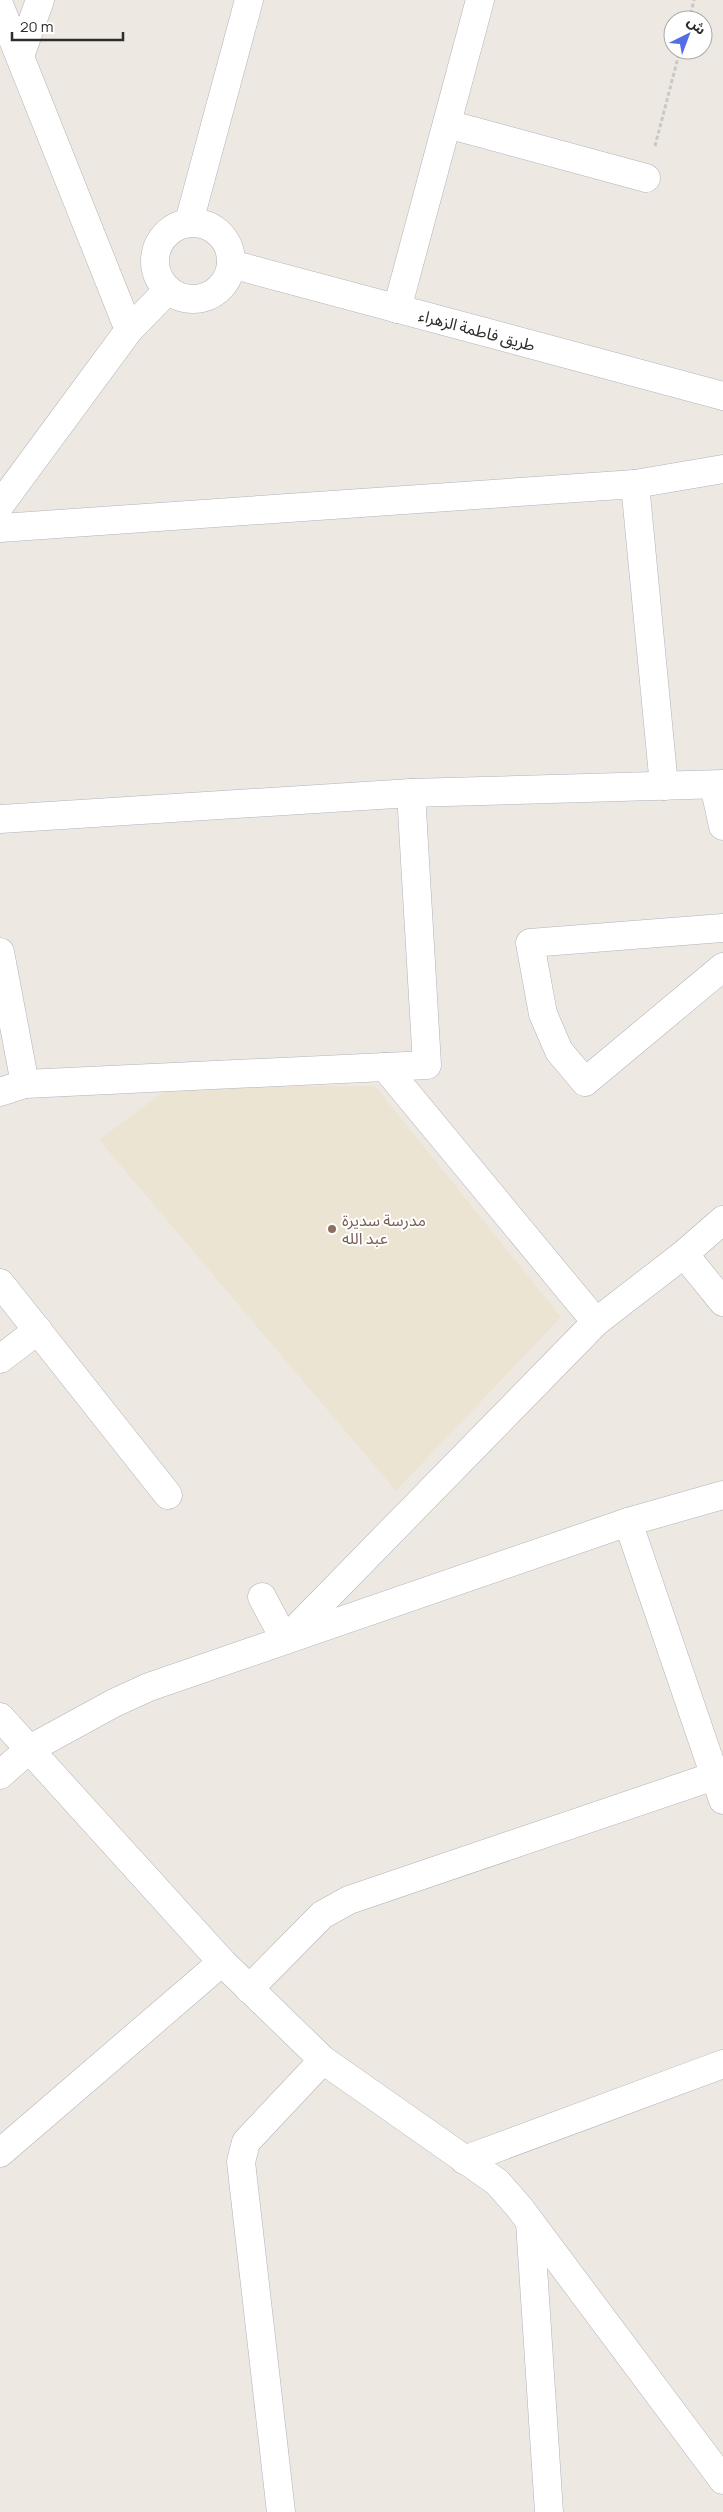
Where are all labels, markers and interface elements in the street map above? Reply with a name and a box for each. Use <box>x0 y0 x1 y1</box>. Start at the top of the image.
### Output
scale bar <box>12 10 124 42</box>
north arrow <box>663 10 713 60</box>
text: ش <box>684 11 711 38</box>
text: 20 m <box>20 16 53 37</box>
street label: طريق فاطمة الزهراء <box>416 304 538 356</box>
place label: مدرسة سديرة عبد الله <box>342 1209 426 1249</box>
marker: مدرسة سديرة عبد الله <box>326 1223 338 1235</box>

